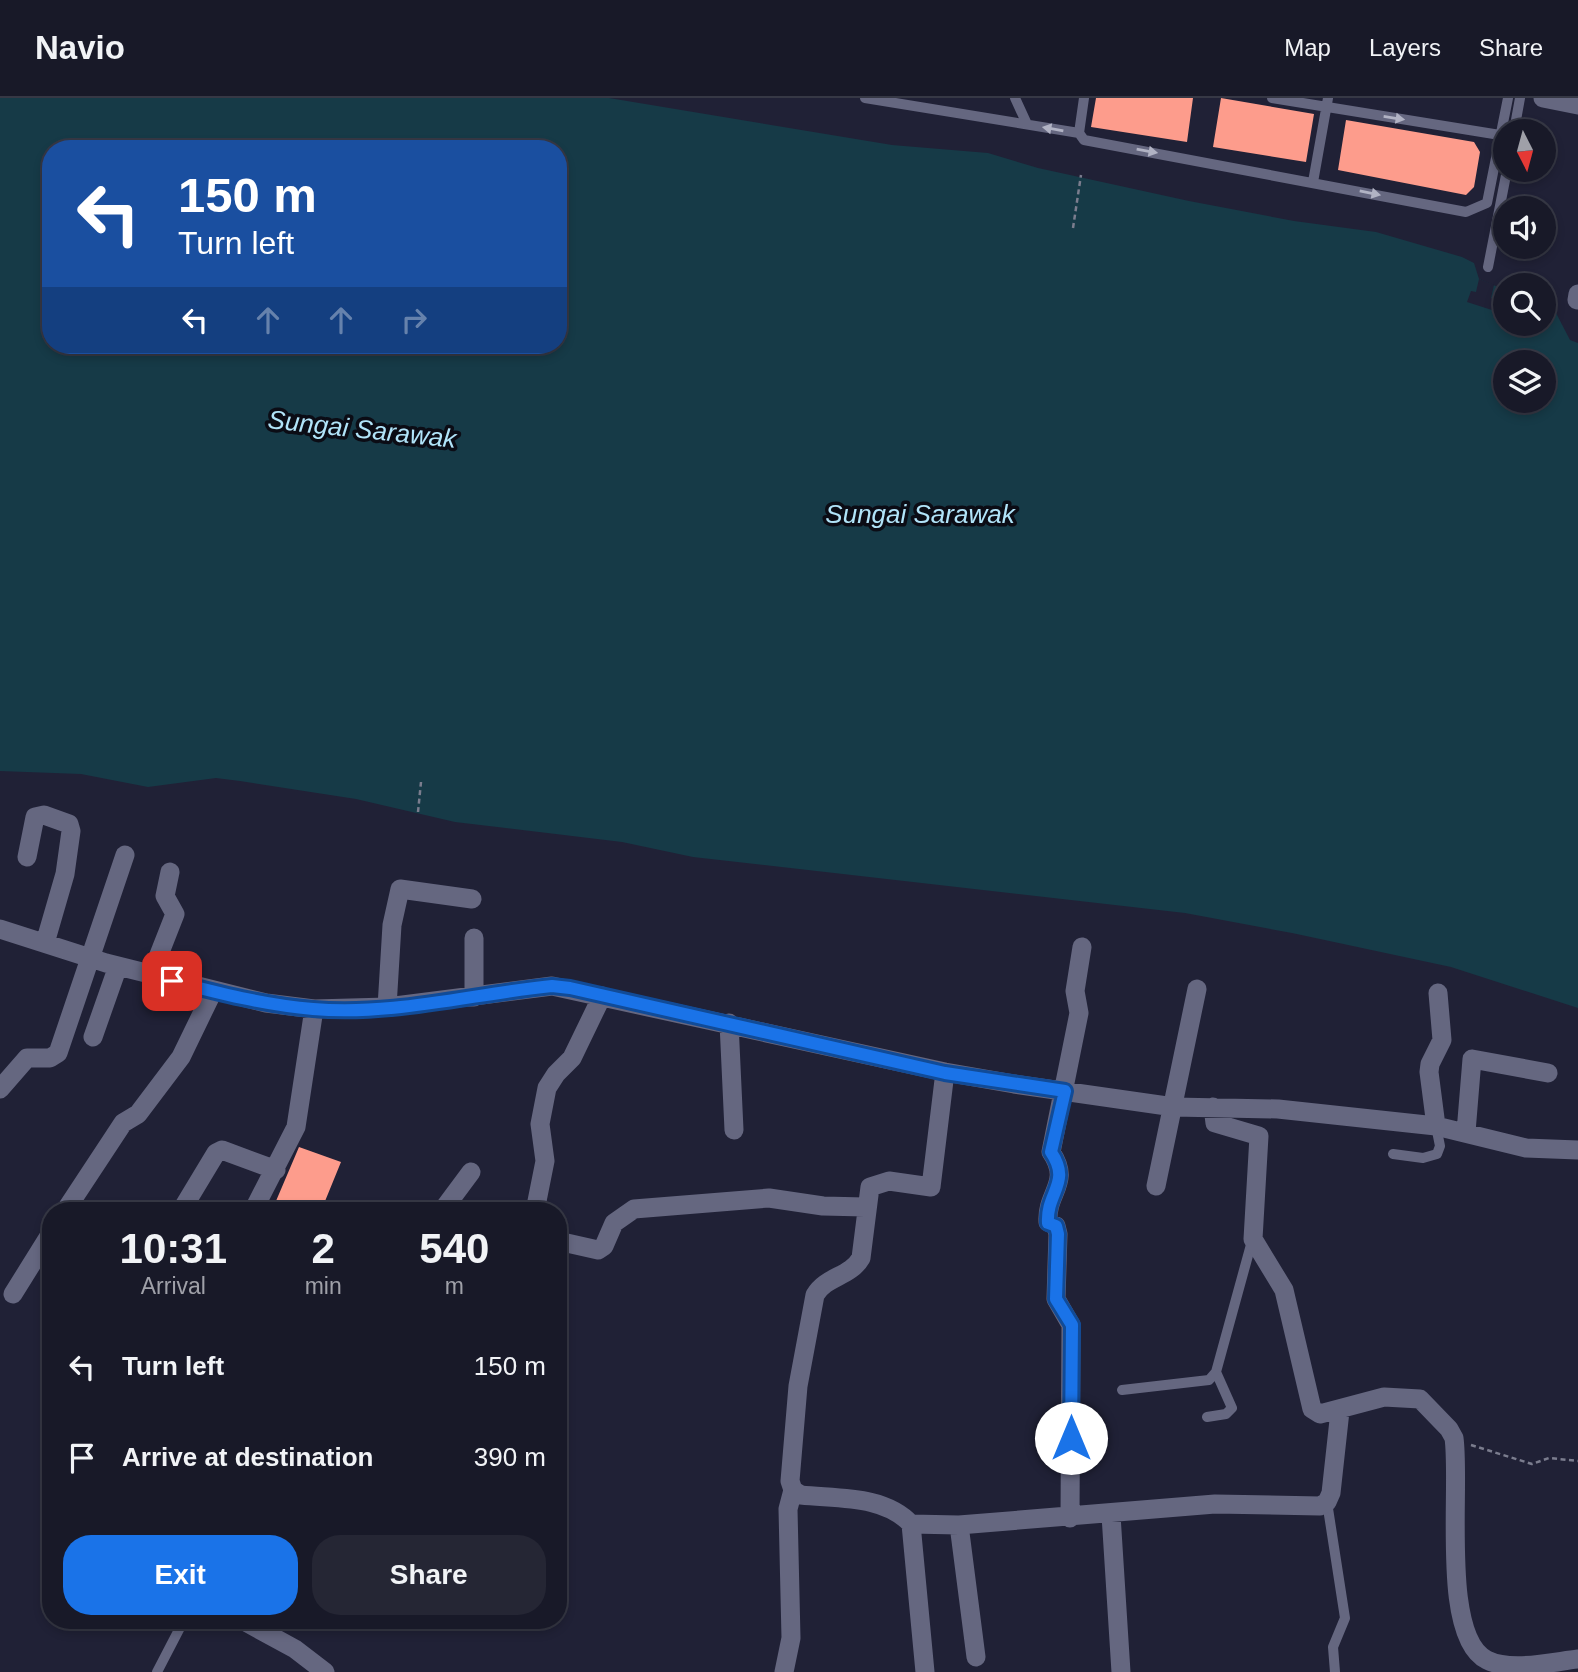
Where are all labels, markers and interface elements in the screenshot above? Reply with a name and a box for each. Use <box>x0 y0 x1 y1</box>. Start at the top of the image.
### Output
text: Navio <box>35 29 125 66</box>
text: Map <box>1284 34 1331 61</box>
text: Layers <box>1369 34 1441 61</box>
text: Share <box>1479 34 1543 61</box>
one-way arrow <box>1383 113 1405 124</box>
north arrow <box>1493 119 1556 182</box>
map controls <box>1493 119 1556 413</box>
one-way arrow <box>1042 123 1064 134</box>
one-way arrow <box>1136 146 1158 157</box>
icon: left <box>63 168 154 259</box>
text: 150 m <box>178 168 317 222</box>
one-way arrow <box>1359 187 1381 198</box>
button: sound <box>1493 196 1556 259</box>
text: Turn left <box>178 225 294 261</box>
button: search <box>1493 273 1556 336</box>
icon: left <box>176 301 214 339</box>
icon: ahead <box>249 301 287 339</box>
icon: ahead <box>322 301 360 339</box>
icon: right <box>395 301 433 339</box>
button: layers <box>1493 350 1556 413</box>
water label: Sungai Sarawak <box>266 404 460 454</box>
water label: Sungai Sarawak <box>825 499 1017 529</box>
pin <box>142 951 202 1011</box>
icon: arrive <box>153 962 191 1000</box>
text: 10:31 <box>120 1225 227 1272</box>
text: 2 <box>311 1225 335 1272</box>
text: 540 <box>419 1225 489 1272</box>
text: Arrival <box>141 1273 206 1299</box>
text: min <box>305 1273 342 1299</box>
text: m <box>445 1273 464 1299</box>
icon: left <box>63 1348 101 1386</box>
text: Turn left <box>122 1351 224 1381</box>
text: 150 m <box>474 1351 546 1381</box>
position arrow <box>1034 1401 1108 1475</box>
icon: arrive <box>63 1439 101 1477</box>
text: Arrive at destination <box>122 1442 373 1472</box>
text: 390 m <box>474 1442 546 1472</box>
button: Exit <box>63 1535 298 1615</box>
button: Share <box>312 1535 546 1615</box>

